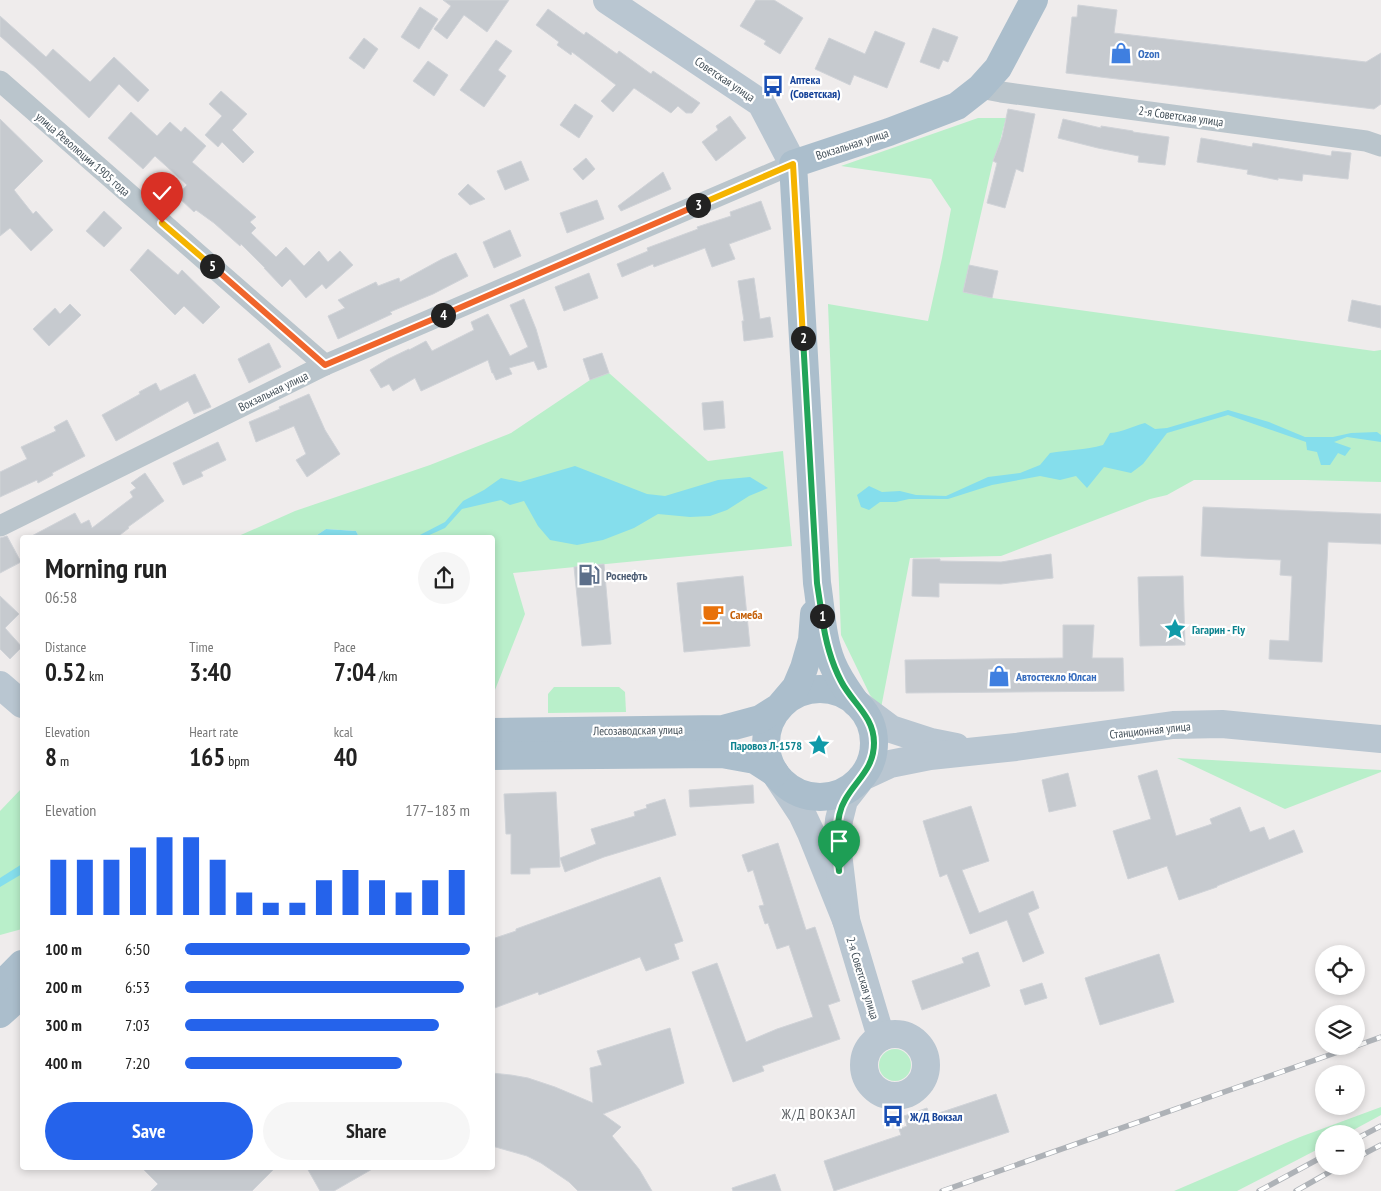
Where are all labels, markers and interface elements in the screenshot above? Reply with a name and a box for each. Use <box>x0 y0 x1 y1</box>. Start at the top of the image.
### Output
shop icon: Ozon <box>1108 40 1134 66</box>
place label: Ozon <box>1138 46 1160 61</box>
street label: Советская улица <box>692 53 758 105</box>
place label: Аптека (Советская) <box>789 72 841 101</box>
bus stop icon: Аптека (Советская) <box>760 73 786 99</box>
street label: 2-я Советская улица <box>1138 103 1225 129</box>
street label: улица Революции 1905 года <box>33 109 133 199</box>
street label: Вокзальная улица <box>814 125 890 163</box>
pin <box>141 172 183 223</box>
icon: check <box>148 179 176 207</box>
pin: 3 <box>686 192 710 218</box>
text: 3 <box>695 196 702 214</box>
pin: 5 <box>200 254 224 278</box>
text: 5 <box>209 257 216 275</box>
pin: 4 <box>430 302 456 328</box>
text: 4 <box>440 306 447 324</box>
pin: 2 <box>790 326 816 350</box>
text: 2 <box>800 329 807 347</box>
street label: Вокзальная улица <box>236 368 310 414</box>
text: Morning run <box>45 549 167 586</box>
button: share <box>418 552 470 604</box>
fuel station icon: Роснефть <box>576 562 602 588</box>
place label: Роснефть <box>606 568 647 583</box>
text: 06:58 <box>45 587 77 607</box>
cafe icon: Самеба <box>700 601 726 627</box>
pin: 1 <box>810 604 834 628</box>
place label: Самеба <box>730 607 763 622</box>
text: 1 <box>819 607 826 625</box>
place icon: Гагарин - Fly <box>1162 616 1188 642</box>
place label: Гагарин - Fly <box>1192 622 1245 637</box>
text: Distance <box>45 638 86 656</box>
text: Time <box>189 638 214 656</box>
text: Pace <box>334 638 356 656</box>
text: 0.52 <box>45 656 86 688</box>
text: 3:40 <box>189 656 231 688</box>
text: 7:04 <box>334 656 376 688</box>
shop icon: Автостекло Юлсан <box>986 663 1012 689</box>
text: km <box>86 667 104 685</box>
text: /km <box>376 667 397 685</box>
place label: Автостекло Юлсан <box>1015 669 1096 684</box>
street label: Станционная улица <box>1109 718 1191 742</box>
street label: Лесозаводская улица <box>592 722 683 738</box>
text: Elevation <box>45 723 90 741</box>
text: Heart rate <box>189 723 238 741</box>
text: kcal <box>334 723 353 741</box>
place icon: Паровоз Л-1578 <box>806 732 832 758</box>
place label: Паровоз Л-1578 <box>730 738 802 753</box>
text: 8 <box>45 741 57 773</box>
text: 165 <box>189 741 225 773</box>
text: 40 <box>334 741 358 773</box>
text: m <box>57 752 69 770</box>
text: bpm <box>225 752 249 770</box>
text: Elevation <box>45 800 96 820</box>
text: 177–183 m <box>405 800 470 820</box>
pin <box>818 820 860 871</box>
icon: arrive <box>825 827 853 855</box>
street label: 2-я Советская улица <box>843 935 883 1021</box>
text: 100 m <box>45 939 82 959</box>
text: 6:50 <box>125 939 150 959</box>
map controls <box>1315 945 1365 1175</box>
button: locate <box>1315 945 1365 995</box>
text: 200 m <box>45 977 82 997</box>
text: 6:53 <box>125 977 150 997</box>
button: layers <box>1315 1005 1365 1055</box>
text: 300 m <box>45 1015 82 1035</box>
text: 7:03 <box>125 1015 150 1035</box>
text: 400 m <box>45 1053 82 1073</box>
text: 7:20 <box>125 1053 150 1073</box>
button: + <box>1315 1065 1365 1115</box>
button: Save <box>45 1102 253 1160</box>
button: Share <box>263 1102 470 1160</box>
bus stop icon: Ж/Д Вокзал <box>880 1103 906 1129</box>
district label: Ж/Д ВОКЗАЛ <box>781 1105 856 1123</box>
place label: Ж/Д Вокзал <box>909 1109 963 1124</box>
button: − <box>1315 1125 1365 1175</box>

